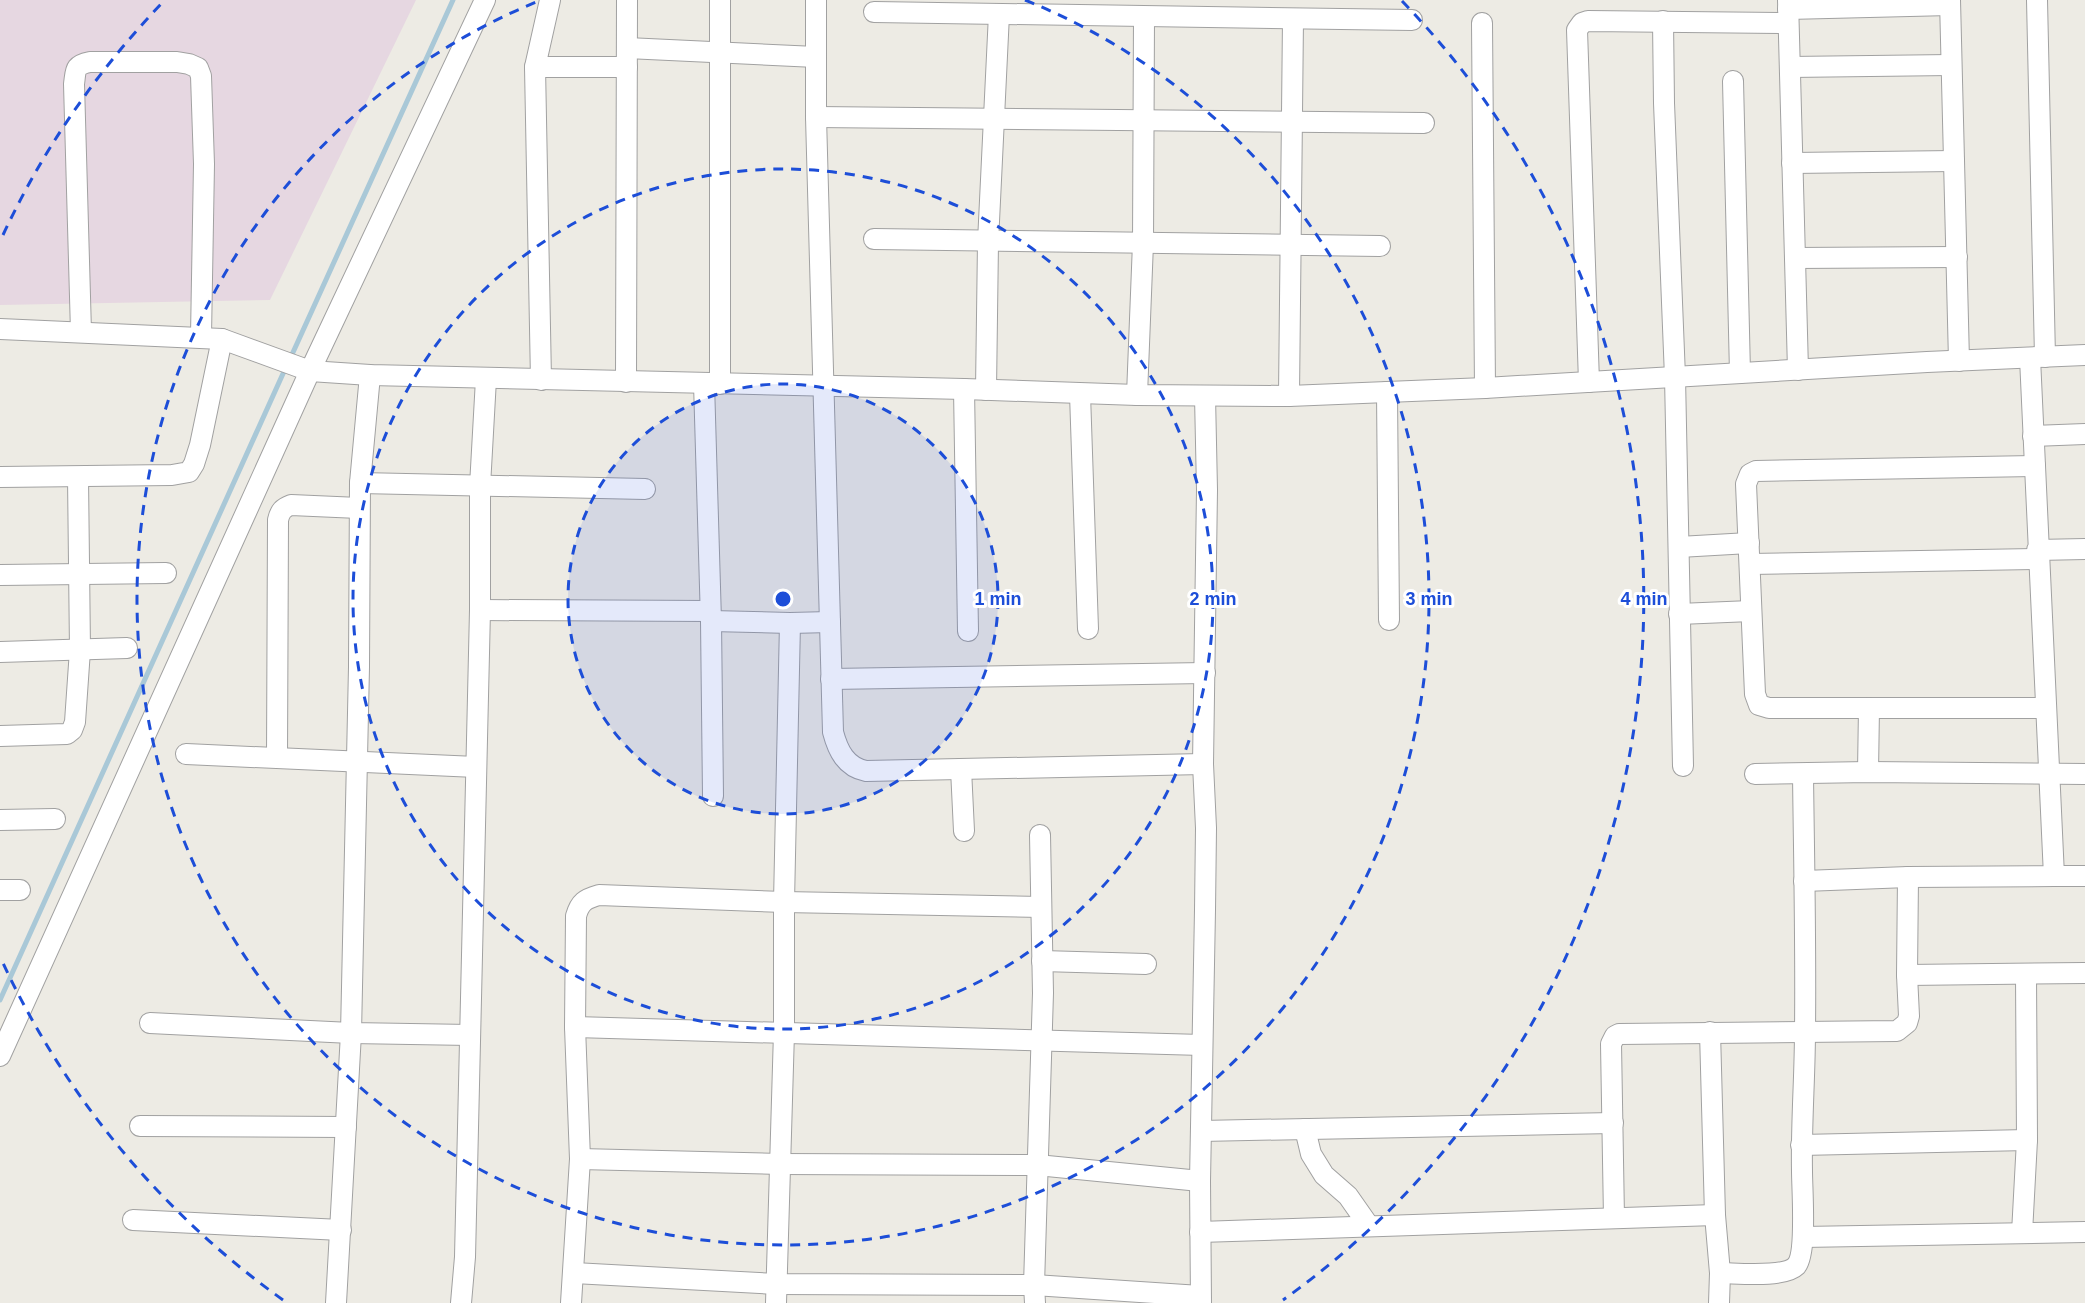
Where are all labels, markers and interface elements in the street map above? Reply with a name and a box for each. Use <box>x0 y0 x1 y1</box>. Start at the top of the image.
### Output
centre of rings <box>773 589 793 609</box>
text: 1 min <box>974 589 1022 609</box>
text: 2 min <box>1189 589 1237 609</box>
text: 3 min <box>1405 589 1453 609</box>
text: 4 min <box>1620 589 1668 609</box>

